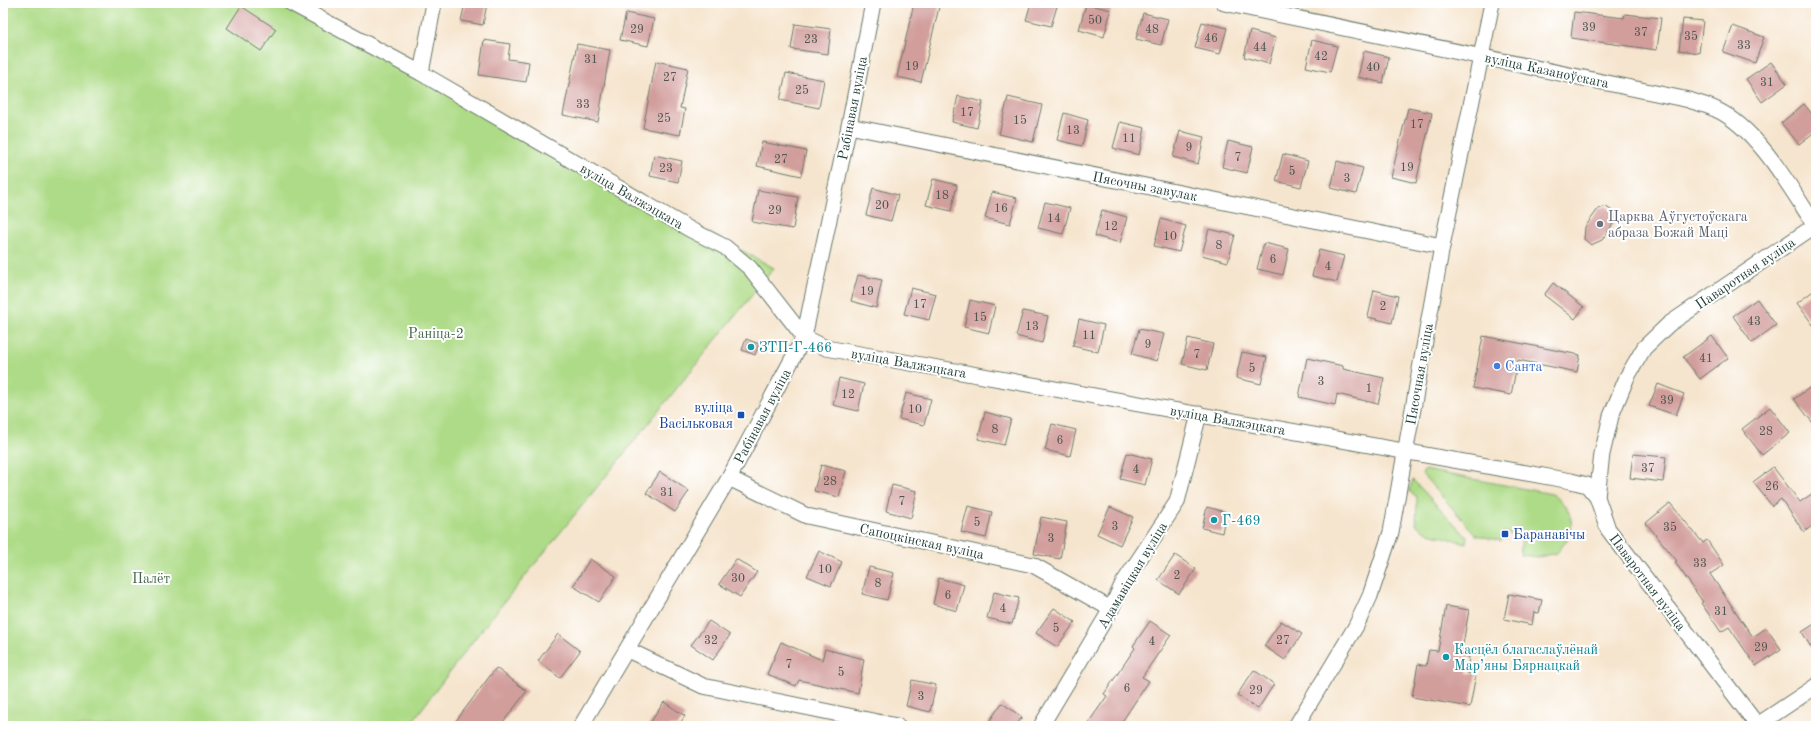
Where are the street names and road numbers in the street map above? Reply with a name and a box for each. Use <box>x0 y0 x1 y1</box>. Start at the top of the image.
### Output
street label: вуліца Казаноўскага <box>1483 51 1610 91</box>
street label: Рабінавая вуліца <box>836 55 870 161</box>
street label: вуліца Валжэцкага <box>577 162 686 232</box>
street label: Пясочны завулак <box>1091 170 1198 204</box>
street label: Паваротная вуліца <box>1693 235 1798 312</box>
street label: Пясочная вуліца <box>1404 322 1436 426</box>
street label: вуліца Валжэцкага <box>850 347 968 381</box>
street label: Рабінавая вуліца <box>732 367 794 466</box>
street label: вуліца Валжэцкага <box>1169 404 1287 438</box>
street label: Адамавіцкая вуліца <box>1096 520 1170 631</box>
street label: Сапоцкінская вуліца <box>858 522 985 562</box>
street label: Паваротная вуліца <box>1606 532 1688 634</box>

